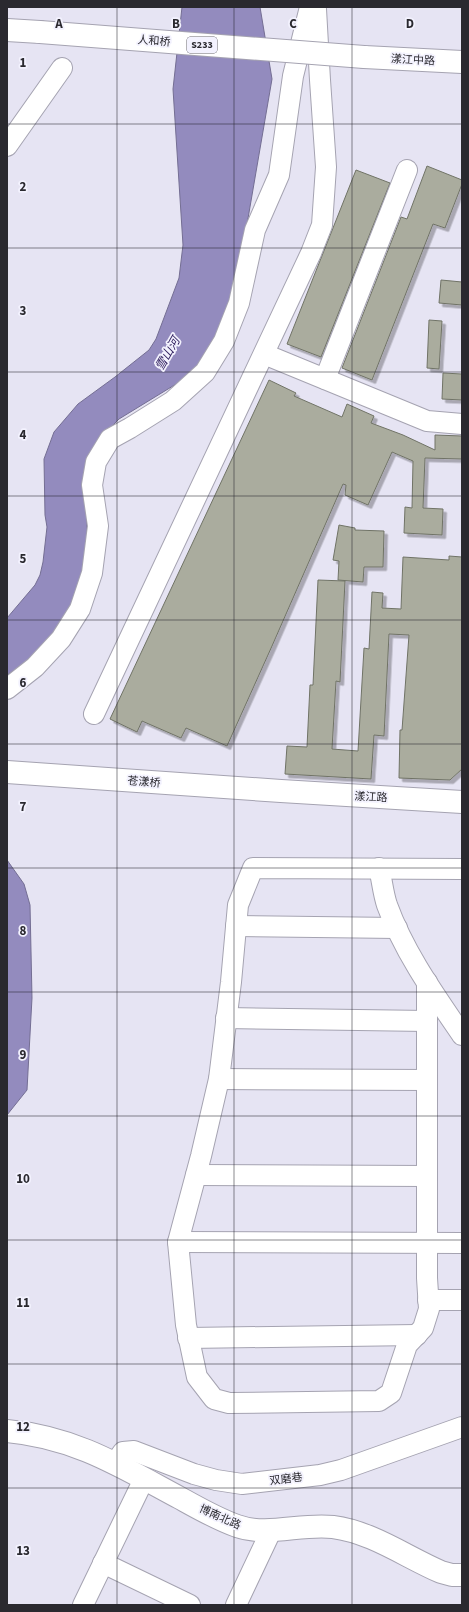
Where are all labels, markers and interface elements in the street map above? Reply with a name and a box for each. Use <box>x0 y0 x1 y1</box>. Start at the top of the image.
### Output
text: A <box>54 15 63 33</box>
text: B <box>172 15 180 33</box>
text: C <box>289 15 297 33</box>
text: D <box>406 15 414 33</box>
street label: 人和桥 <box>137 32 171 50</box>
road number: S233 <box>187 37 217 53</box>
street label: 漾江中路 <box>391 51 435 69</box>
text: 1 <box>20 54 27 72</box>
text: 2 <box>20 178 27 196</box>
text: 3 <box>20 302 27 320</box>
water label: 雪山河 <box>152 332 185 374</box>
text: 4 <box>20 426 27 444</box>
text: 5 <box>20 550 27 568</box>
text: 6 <box>20 674 27 692</box>
street label: 苍漾桥 <box>127 773 161 791</box>
street label: 漾江路 <box>354 789 388 805</box>
text: 7 <box>20 798 27 816</box>
text: 8 <box>20 922 27 940</box>
text: 9 <box>20 1046 27 1064</box>
text: 10 <box>16 1170 30 1188</box>
text: 11 <box>16 1294 30 1312</box>
text: 12 <box>16 1418 30 1436</box>
street label: 双磨巷 <box>269 1470 303 1488</box>
street label: 博南北路 <box>197 1501 243 1533</box>
text: 13 <box>16 1542 30 1560</box>

